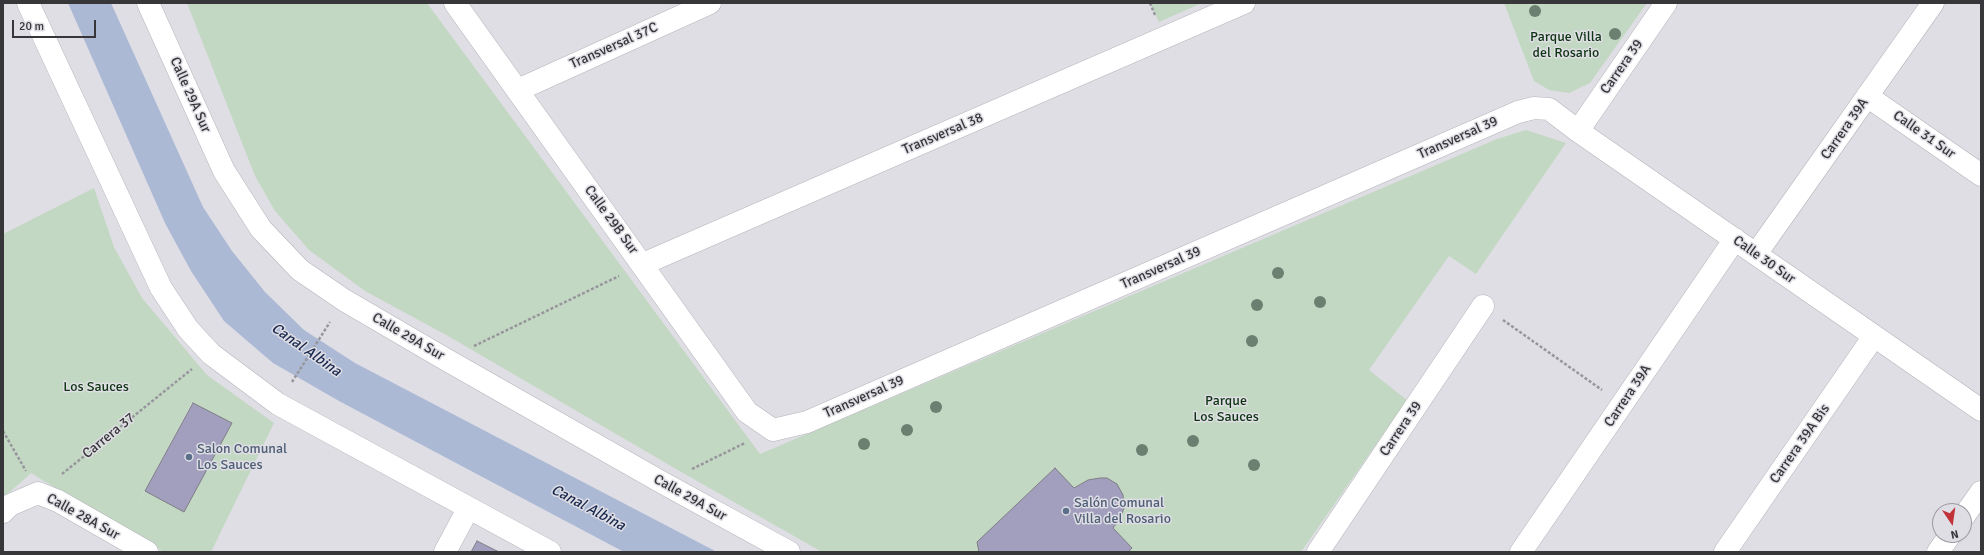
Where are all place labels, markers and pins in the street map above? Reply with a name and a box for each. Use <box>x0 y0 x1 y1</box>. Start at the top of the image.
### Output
place label: Salon Comunal Los Sauces <box>197 441 287 474</box>
marker: Salon Comunal Los Sauces <box>184 452 194 462</box>
place label: Salón Comunal Villa del Rosario <box>1074 495 1171 528</box>
marker: Salón Comunal Villa del Rosario <box>1061 506 1071 516</box>

